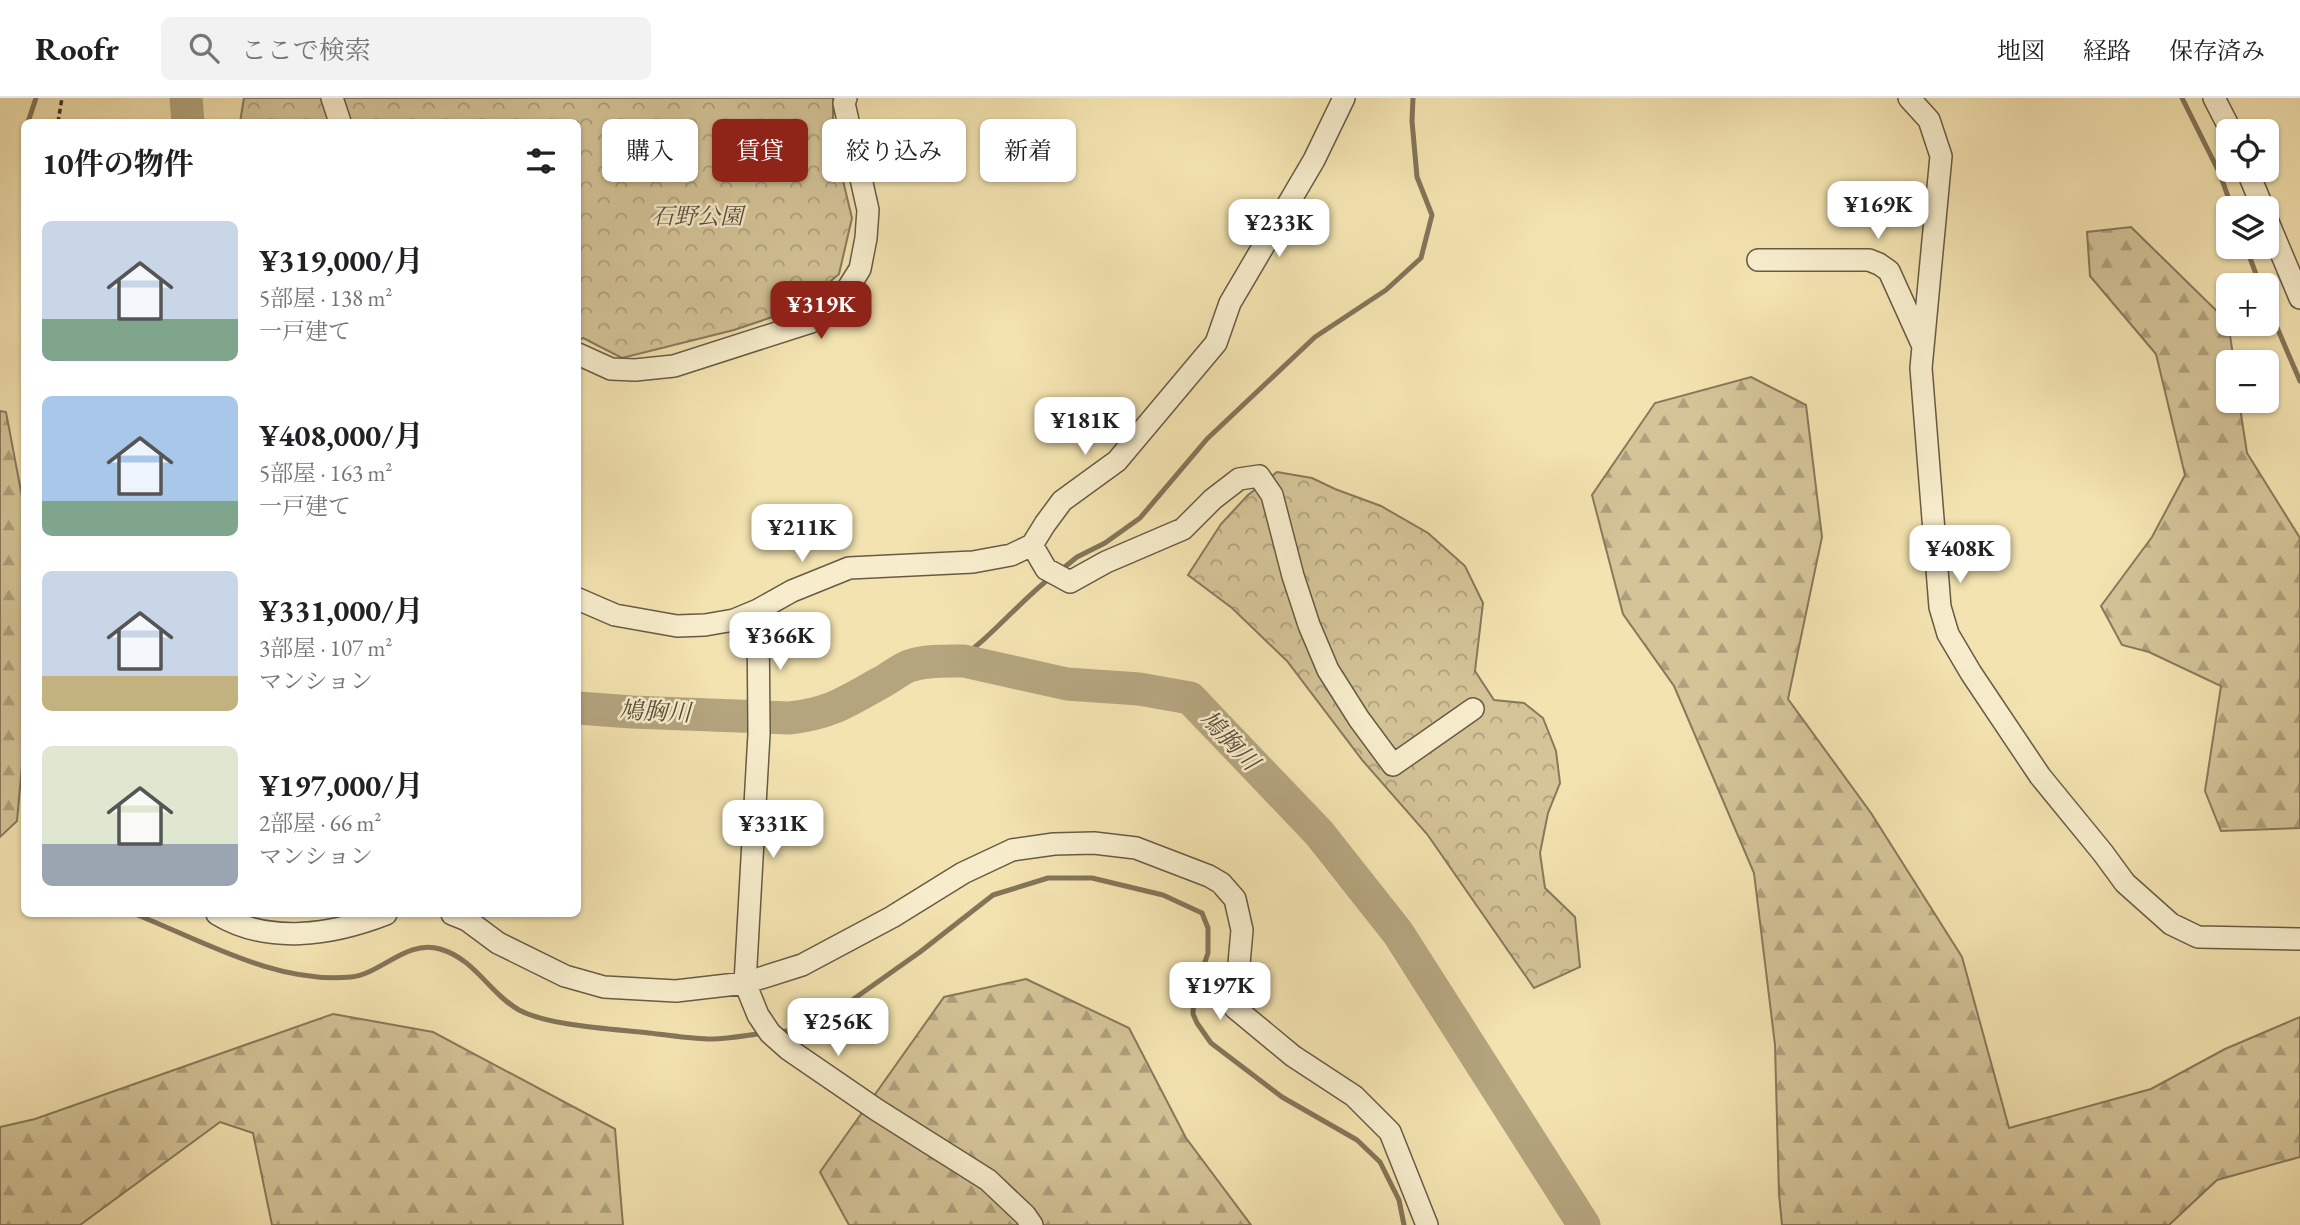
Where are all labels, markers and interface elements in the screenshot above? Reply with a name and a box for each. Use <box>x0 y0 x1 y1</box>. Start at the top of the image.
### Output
search box <box>161 17 651 80</box>
text: Roofr <box>35 27 119 70</box>
icon: search <box>185 29 223 67</box>
text: ここで検索 <box>241 33 371 67</box>
text: 地図 <box>1997 35 2045 66</box>
text: 経路 <box>2083 35 2131 66</box>
text: 保存済み <box>2169 35 2265 66</box>
chip: 購入 <box>602 119 698 182</box>
chip: 賃貸 <box>712 119 808 182</box>
chip: 絞り込み <box>822 119 966 182</box>
chip: 新着 <box>980 119 1076 182</box>
map controls <box>2216 119 2279 413</box>
button: locate <box>2216 119 2279 182</box>
icon: filters <box>522 142 560 180</box>
text: 10件の物件 <box>42 144 194 183</box>
pin: ¥169K <box>1829 181 1927 241</box>
text: ¥169K <box>1843 189 1913 219</box>
button: layers <box>2216 196 2279 259</box>
pin: ¥233K <box>1230 200 1328 259</box>
park label: 石野公園 <box>651 201 747 231</box>
text: ¥233K <box>1244 207 1314 237</box>
text: ¥319,000/月 <box>259 241 423 280</box>
icon: home <box>98 249 182 333</box>
button: + <box>2216 273 2279 336</box>
pin: ¥319K <box>772 282 870 341</box>
text: 5部屋 · 138 m² <box>259 283 392 313</box>
text: ¥319K <box>786 289 856 319</box>
text: 一戸建て <box>259 316 351 346</box>
button: − <box>2216 350 2279 413</box>
pin: ¥181K <box>1036 398 1134 457</box>
text: ¥181K <box>1050 405 1120 435</box>
text: ¥408,000/月 <box>259 416 423 455</box>
icon: home <box>98 424 182 508</box>
text: 5部屋 · 163 m² <box>259 458 392 488</box>
text: 一戸建て <box>259 491 351 521</box>
pin: ¥211K <box>753 504 851 564</box>
text: ¥211K <box>767 512 837 542</box>
pin: ¥408K <box>1911 526 2009 585</box>
text: ¥408K <box>1925 533 1995 563</box>
text: ¥331,000/月 <box>259 591 423 630</box>
icon: home <box>98 599 182 683</box>
pin: ¥366K <box>731 612 829 672</box>
text: ¥366K <box>745 620 815 650</box>
text: 3部屋 · 107 m² <box>259 633 392 663</box>
text: マンション <box>259 666 373 696</box>
water label: 鳩胸川 <box>618 694 695 728</box>
water label: 鳩胸川 <box>1194 703 1268 779</box>
text: ¥197,000/月 <box>259 766 423 805</box>
icon: home <box>98 774 182 858</box>
pin: ¥331K <box>724 800 822 860</box>
text: 2部屋 · 66 m² <box>259 808 381 838</box>
text: ¥331K <box>738 808 808 838</box>
text: マンション <box>259 841 373 871</box>
pin: ¥197K <box>1171 962 1269 1022</box>
text: ¥197K <box>1185 970 1255 1000</box>
pin: ¥256K <box>789 998 887 1058</box>
text: ¥256K <box>803 1006 873 1036</box>

